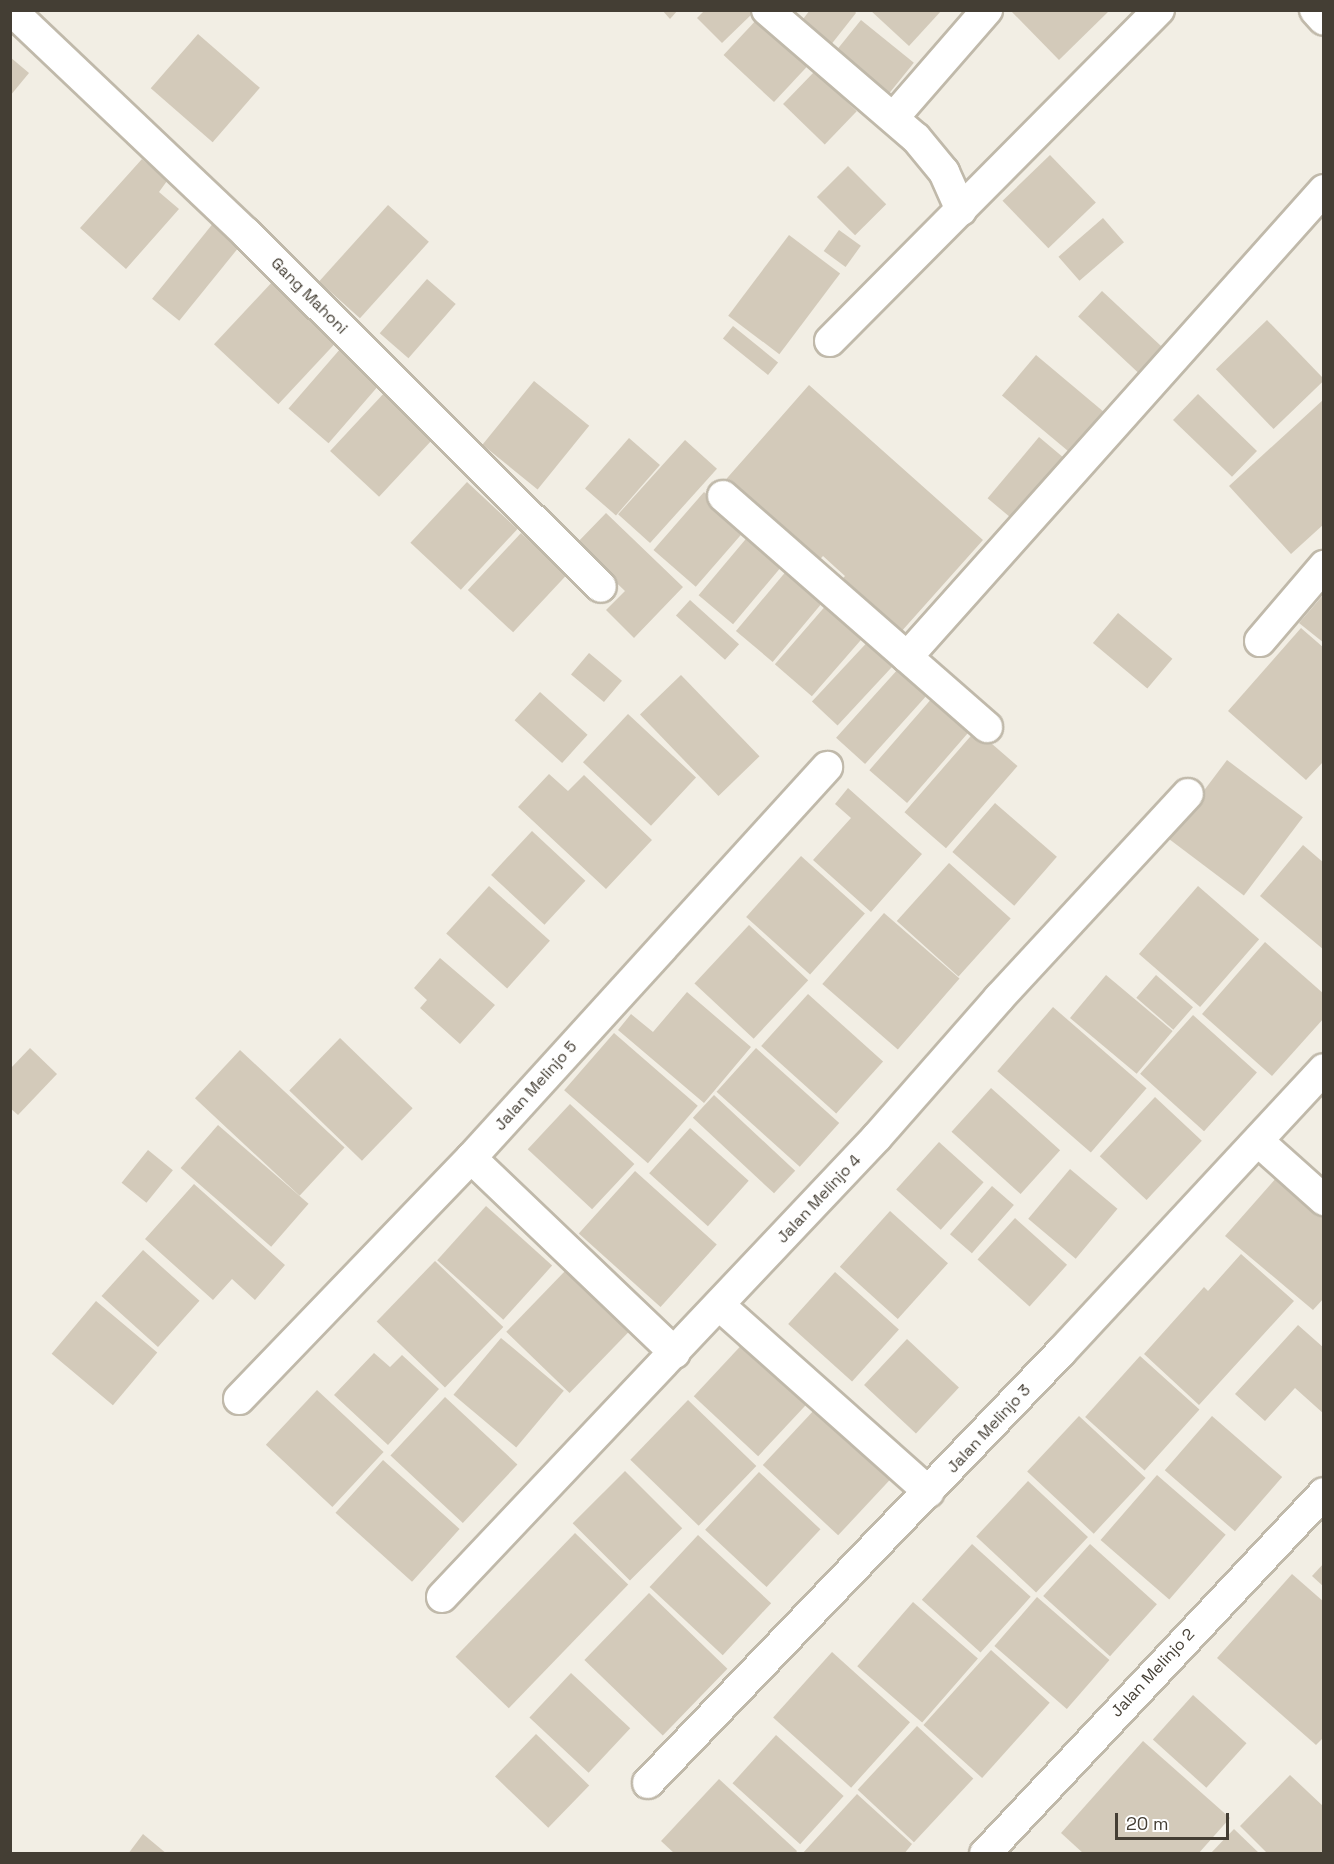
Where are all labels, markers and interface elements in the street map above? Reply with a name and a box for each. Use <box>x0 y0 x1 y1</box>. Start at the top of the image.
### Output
street label: Gang Mahoni <box>267 254 351 338</box>
street label: Jalan Melinjo 5 <box>491 1037 581 1135</box>
street label: Jalan Melinjo 4 <box>773 1151 865 1247</box>
street label: Jalan Melinjo 3 <box>943 1381 1035 1477</box>
street label: Jalan Melinjo 2 <box>1107 1625 1199 1721</box>
scale bar <box>1118 1801 1232 1839</box>
text: 20 m <box>1126 1812 1169 1835</box>

